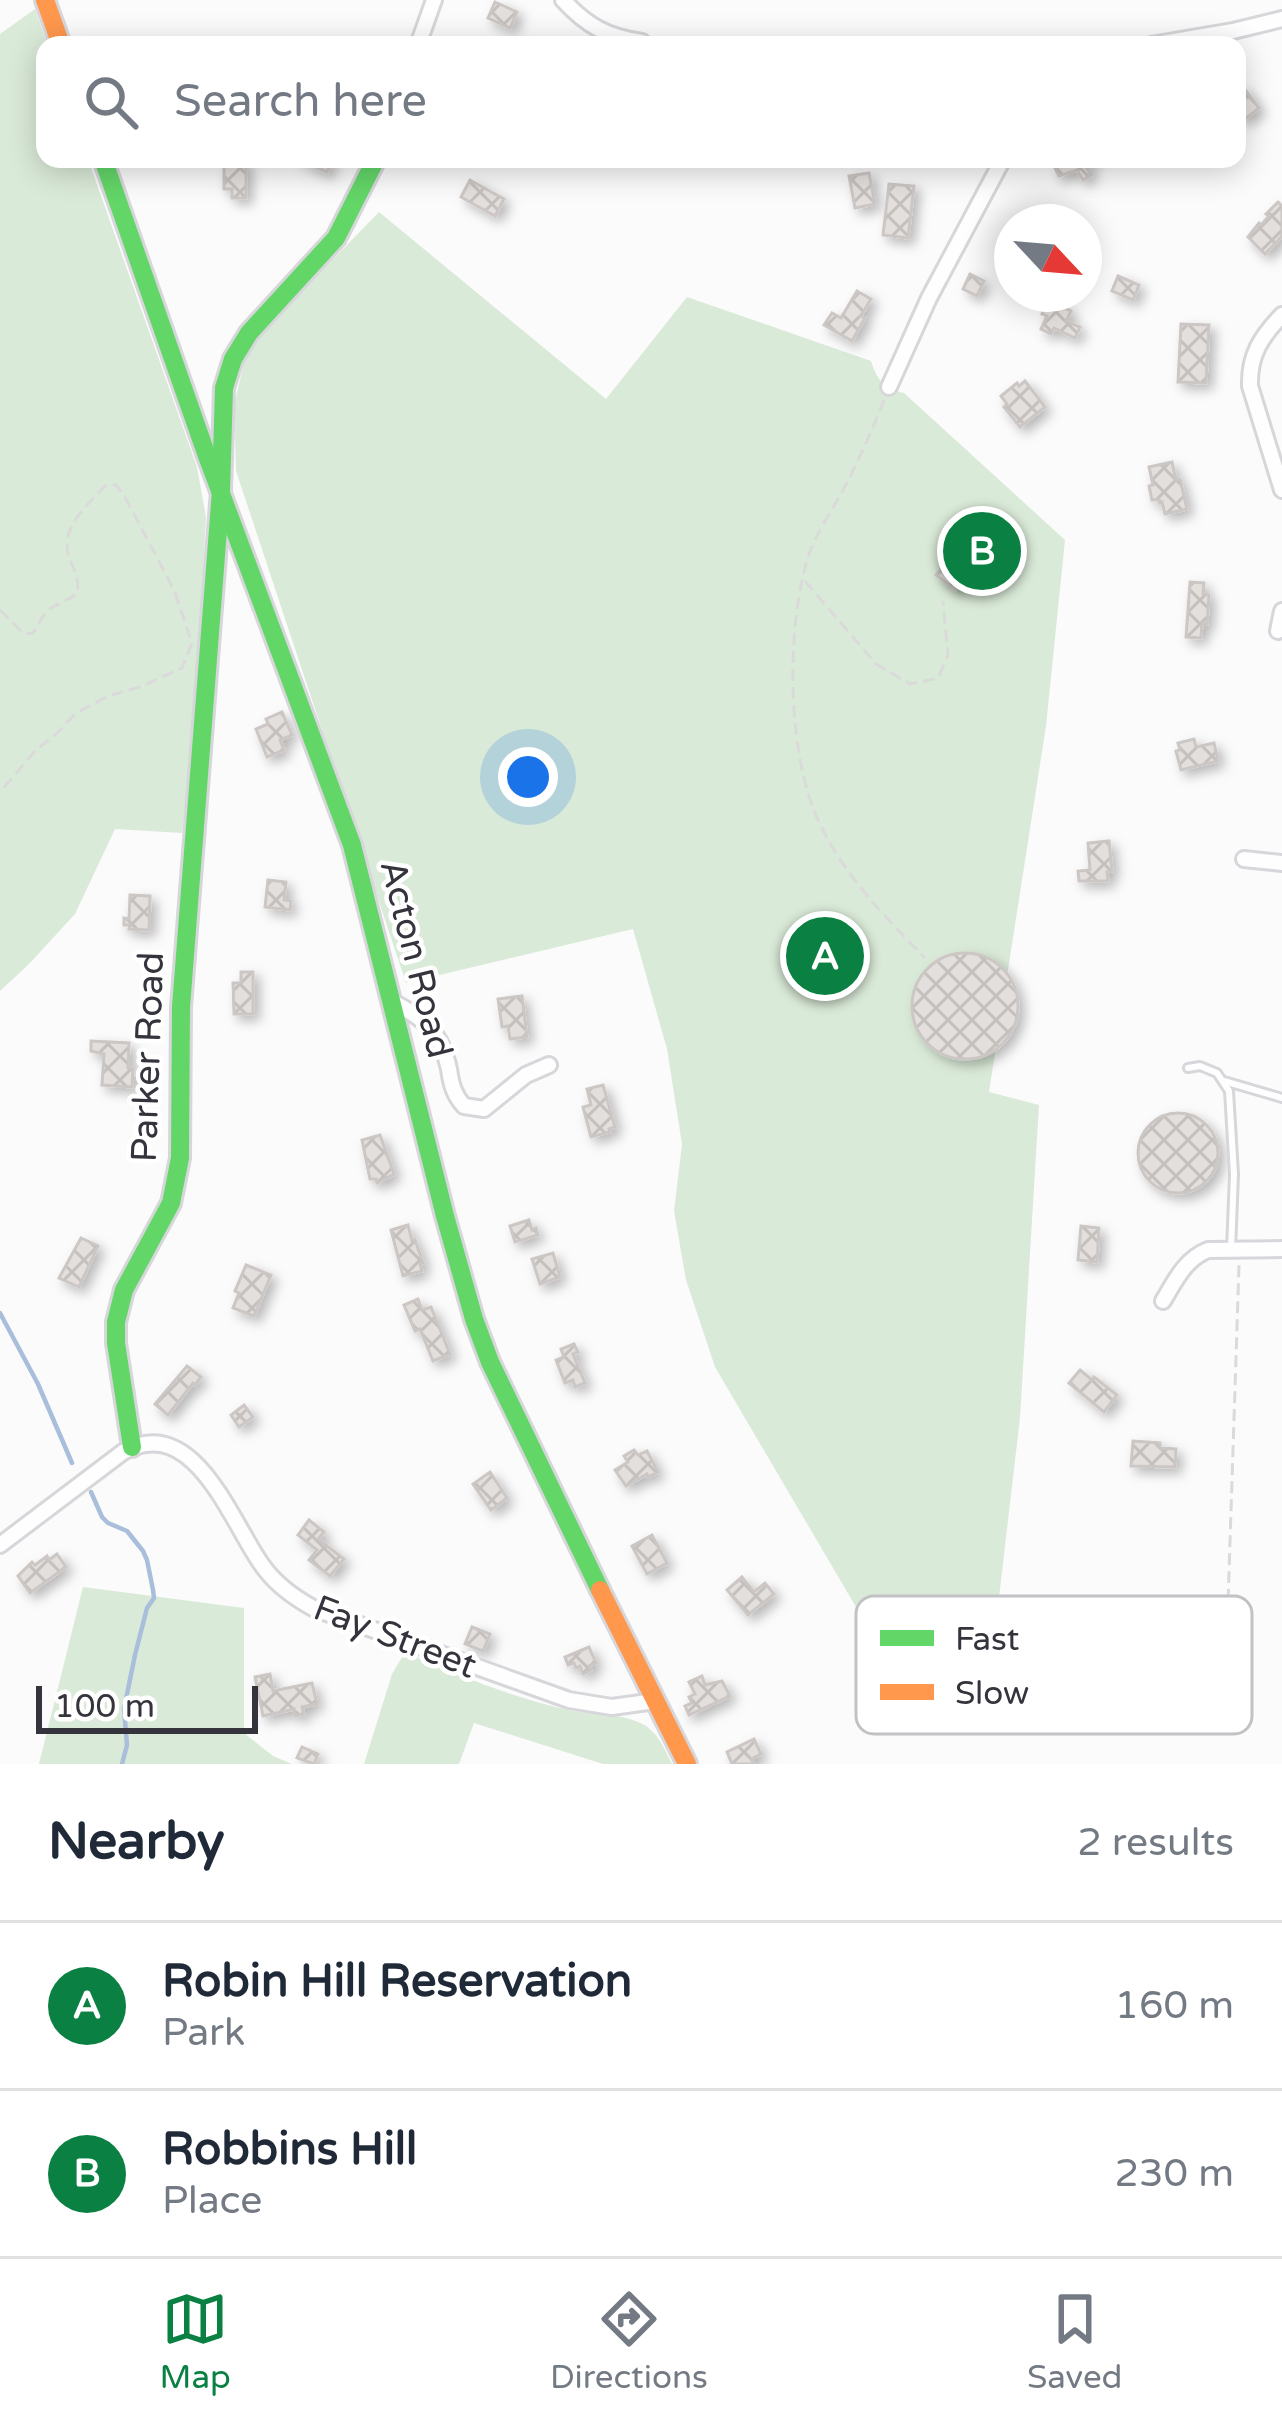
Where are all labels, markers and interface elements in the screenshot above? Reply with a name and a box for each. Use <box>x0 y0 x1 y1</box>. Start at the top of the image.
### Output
search box <box>36 36 1246 168</box>
icon: search <box>78 69 144 135</box>
text: Search here <box>174 75 427 129</box>
north arrow <box>994 204 1102 312</box>
pin: B <box>943 506 1021 596</box>
your location <box>498 747 558 807</box>
street label: Acton Road <box>371 855 461 1063</box>
pin: A <box>786 911 864 1001</box>
street label: Parker Road <box>123 951 173 1163</box>
street label: Fay Street <box>308 1586 482 1688</box>
legend <box>856 1596 1252 1734</box>
text: Fast <box>955 1620 1019 1659</box>
text: Slow <box>955 1674 1029 1713</box>
scale bar <box>36 1680 258 1733</box>
text: 100 m <box>54 1687 155 1726</box>
text: Nearby <box>48 1811 225 1873</box>
text: 2 results <box>1077 1819 1234 1866</box>
text: Robin Hill Reservation <box>162 1955 632 2009</box>
text: A <box>72 1982 102 2029</box>
text: 160 m <box>1115 1982 1234 2029</box>
text: Park <box>162 2009 245 2056</box>
text: Robbins Hill <box>162 2123 417 2177</box>
text: B <box>73 2150 101 2197</box>
text: 230 m <box>1115 2150 1234 2197</box>
text: Place <box>162 2177 262 2224</box>
tab: Map <box>160 2286 231 2397</box>
tab: Directions <box>550 2286 708 2397</box>
tab: Saved <box>1027 2286 1122 2397</box>

